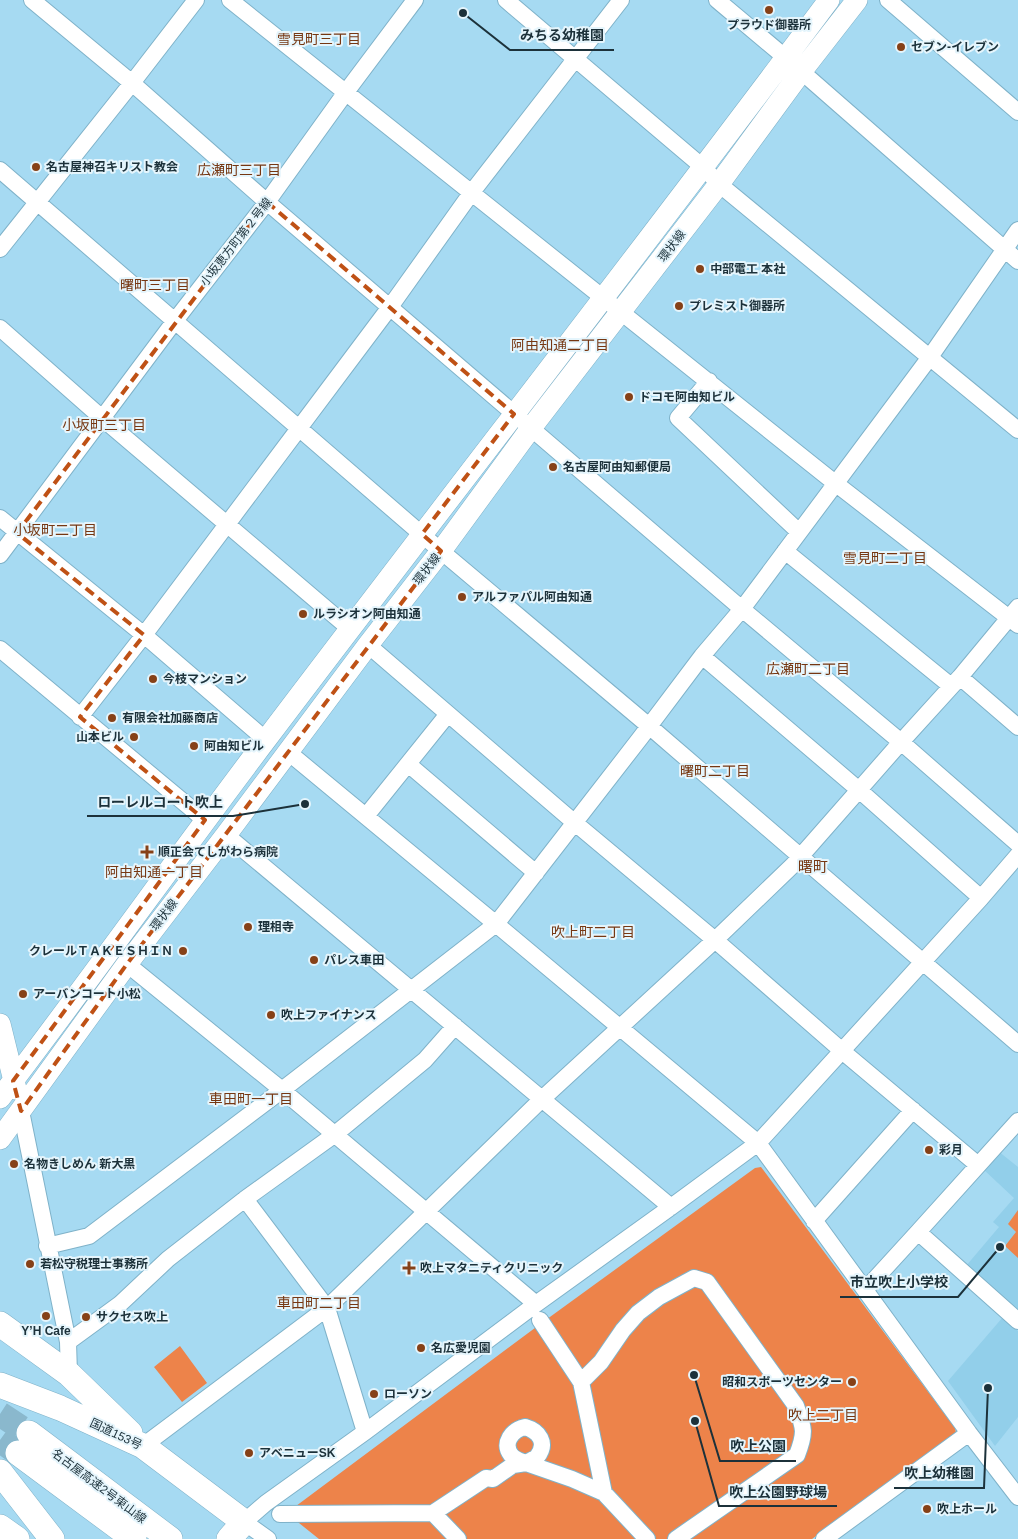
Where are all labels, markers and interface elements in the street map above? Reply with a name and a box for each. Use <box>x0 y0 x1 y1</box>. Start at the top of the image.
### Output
marker: プラウド御器所 <box>763 4 775 16</box>
place label: プラウド御器所 <box>727 18 811 32</box>
callout: みちる幼稚園 <box>510 21 614 50</box>
text: みちる幼稚園 <box>520 27 604 43</box>
district label: 雪見町三丁目 <box>277 31 361 47</box>
place label: セブン-イレブン <box>911 40 999 54</box>
marker: セブン-イレブン <box>895 41 907 53</box>
place label: 名古屋神召キリスト教会 <box>46 160 178 174</box>
marker: 名古屋神召キリスト教会 <box>30 161 42 173</box>
district label: 広瀬町三丁目 <box>197 162 281 178</box>
street label: 小坂恵方町第２号線 <box>197 195 275 289</box>
street label: 環状線 <box>656 227 688 265</box>
place label: 中部電工 本社 <box>710 262 785 276</box>
marker: 中部電工 本社 <box>694 263 706 275</box>
district label: 曙町三丁目 <box>120 277 190 293</box>
place label: プレミスト御器所 <box>689 299 785 313</box>
marker: プレミスト御器所 <box>673 300 685 312</box>
district label: 阿由知通二丁目 <box>511 337 609 353</box>
place label: ドコモ阿由知ビル <box>639 390 735 404</box>
marker: ドコモ阿由知ビル <box>623 391 635 403</box>
district label: 小坂町三丁目 <box>62 417 146 433</box>
place label: 名古屋阿由知郵便局 <box>563 460 671 474</box>
marker: 名古屋阿由知郵便局 <box>547 461 559 473</box>
district label: 小坂町二丁目 <box>13 522 97 538</box>
district label: 雪見町二丁目 <box>843 550 927 566</box>
street label: 環状線 <box>410 551 444 587</box>
place label: アルファパル阿由知通 <box>472 590 592 604</box>
marker: アルファパル阿由知通 <box>456 591 468 603</box>
place label: ルラシオン阿由知通 <box>313 607 421 621</box>
marker: ルラシオン阿由知通 <box>297 608 309 620</box>
district label: 広瀬町二丁目 <box>766 661 850 677</box>
place label: 今枝マンション <box>163 672 247 686</box>
marker: 今枝マンション <box>147 673 159 685</box>
place label: 有限会社加藤商店 <box>122 711 218 725</box>
marker: 有限会社加藤商店 <box>106 712 118 724</box>
place label: 山本ビル <box>76 730 124 744</box>
marker: 山本ビル <box>128 731 140 743</box>
place label: 阿由知ビル <box>204 739 264 753</box>
marker: 阿由知ビル <box>188 740 200 752</box>
district label: 曙町二丁目 <box>680 763 750 779</box>
callout: ローレルコート吹上 <box>87 787 233 816</box>
text: ローレルコート吹上 <box>97 794 223 810</box>
marker: 順正会てしがわら病院 <box>140 845 154 859</box>
place label: 順正会てしがわら病院 <box>158 845 278 859</box>
district label: 曙町 <box>798 858 828 875</box>
district label: 阿由知通一丁目 <box>105 864 203 880</box>
street label: 環状線 <box>148 896 180 934</box>
place label: 理相寺 <box>258 920 294 934</box>
marker: 理相寺 <box>242 921 254 933</box>
district label: 吹上町二丁目 <box>551 924 635 940</box>
place label: クレールＴＡＫＥＳＨＩＮ <box>29 944 173 958</box>
marker: クレールＴＡＫＥＳＨＩＮ <box>177 945 189 957</box>
place label: パレス車田 <box>324 953 384 967</box>
marker: パレス車田 <box>308 954 320 966</box>
place label: アーバンコート小松 <box>33 987 141 1001</box>
marker: アーバンコート小松 <box>17 988 29 1000</box>
place label: 吹上ファイナンス <box>281 1008 377 1022</box>
marker: 吹上ファイナンス <box>265 1009 277 1021</box>
district label: 車田町一丁目 <box>209 1091 293 1107</box>
place label: 彩月 <box>939 1143 963 1157</box>
marker: 彩月 <box>923 1144 935 1156</box>
place label: 名物きしめん 新大黒 <box>24 1157 135 1171</box>
marker: 名物きしめん 新大黒 <box>8 1158 20 1170</box>
place label: 若松守税理士事務所 <box>40 1257 148 1271</box>
marker: 若松守税理士事務所 <box>24 1258 36 1270</box>
marker: 吹上マタニティクリニック <box>402 1261 416 1275</box>
place label: 吹上マタニティクリニック <box>420 1261 563 1275</box>
callout: 市立吹上小学校 <box>840 1268 958 1297</box>
text: 市立吹上小学校 <box>850 1274 948 1290</box>
district label: 車田町二丁目 <box>277 1295 361 1311</box>
marker: Y’H Cafe <box>40 1310 52 1322</box>
place label: サクセス吹上 <box>96 1310 168 1324</box>
marker: サクセス吹上 <box>80 1311 92 1323</box>
place label: Y’H Cafe <box>21 1324 71 1338</box>
place label: 名広愛児園 <box>431 1341 491 1355</box>
marker: 名広愛児園 <box>415 1342 427 1354</box>
place label: 昭和スポーツセンター <box>722 1375 842 1389</box>
marker: 昭和スポーツセンター <box>846 1376 858 1388</box>
place label: ローソン <box>384 1387 432 1401</box>
marker: ローソン <box>368 1388 380 1400</box>
district label: 吹上二丁目 <box>788 1407 858 1423</box>
street label: 国道153号 <box>88 1416 144 1452</box>
callout: 吹上公園 <box>720 1432 796 1461</box>
text: 吹上公園 <box>730 1438 786 1454</box>
street label: 名古屋高速2号東山線 <box>49 1446 149 1526</box>
place label: アベニューSK <box>259 1446 336 1460</box>
marker: アベニューSK <box>243 1447 255 1459</box>
callout: 吹上幼稚園 <box>894 1459 984 1488</box>
text: 吹上幼稚園 <box>904 1465 974 1481</box>
callout: 吹上公園野球場 <box>719 1477 837 1506</box>
text: 吹上公園野球場 <box>729 1484 827 1500</box>
place label: 吹上ホール <box>937 1502 997 1516</box>
marker: 吹上ホール <box>921 1503 933 1515</box>

